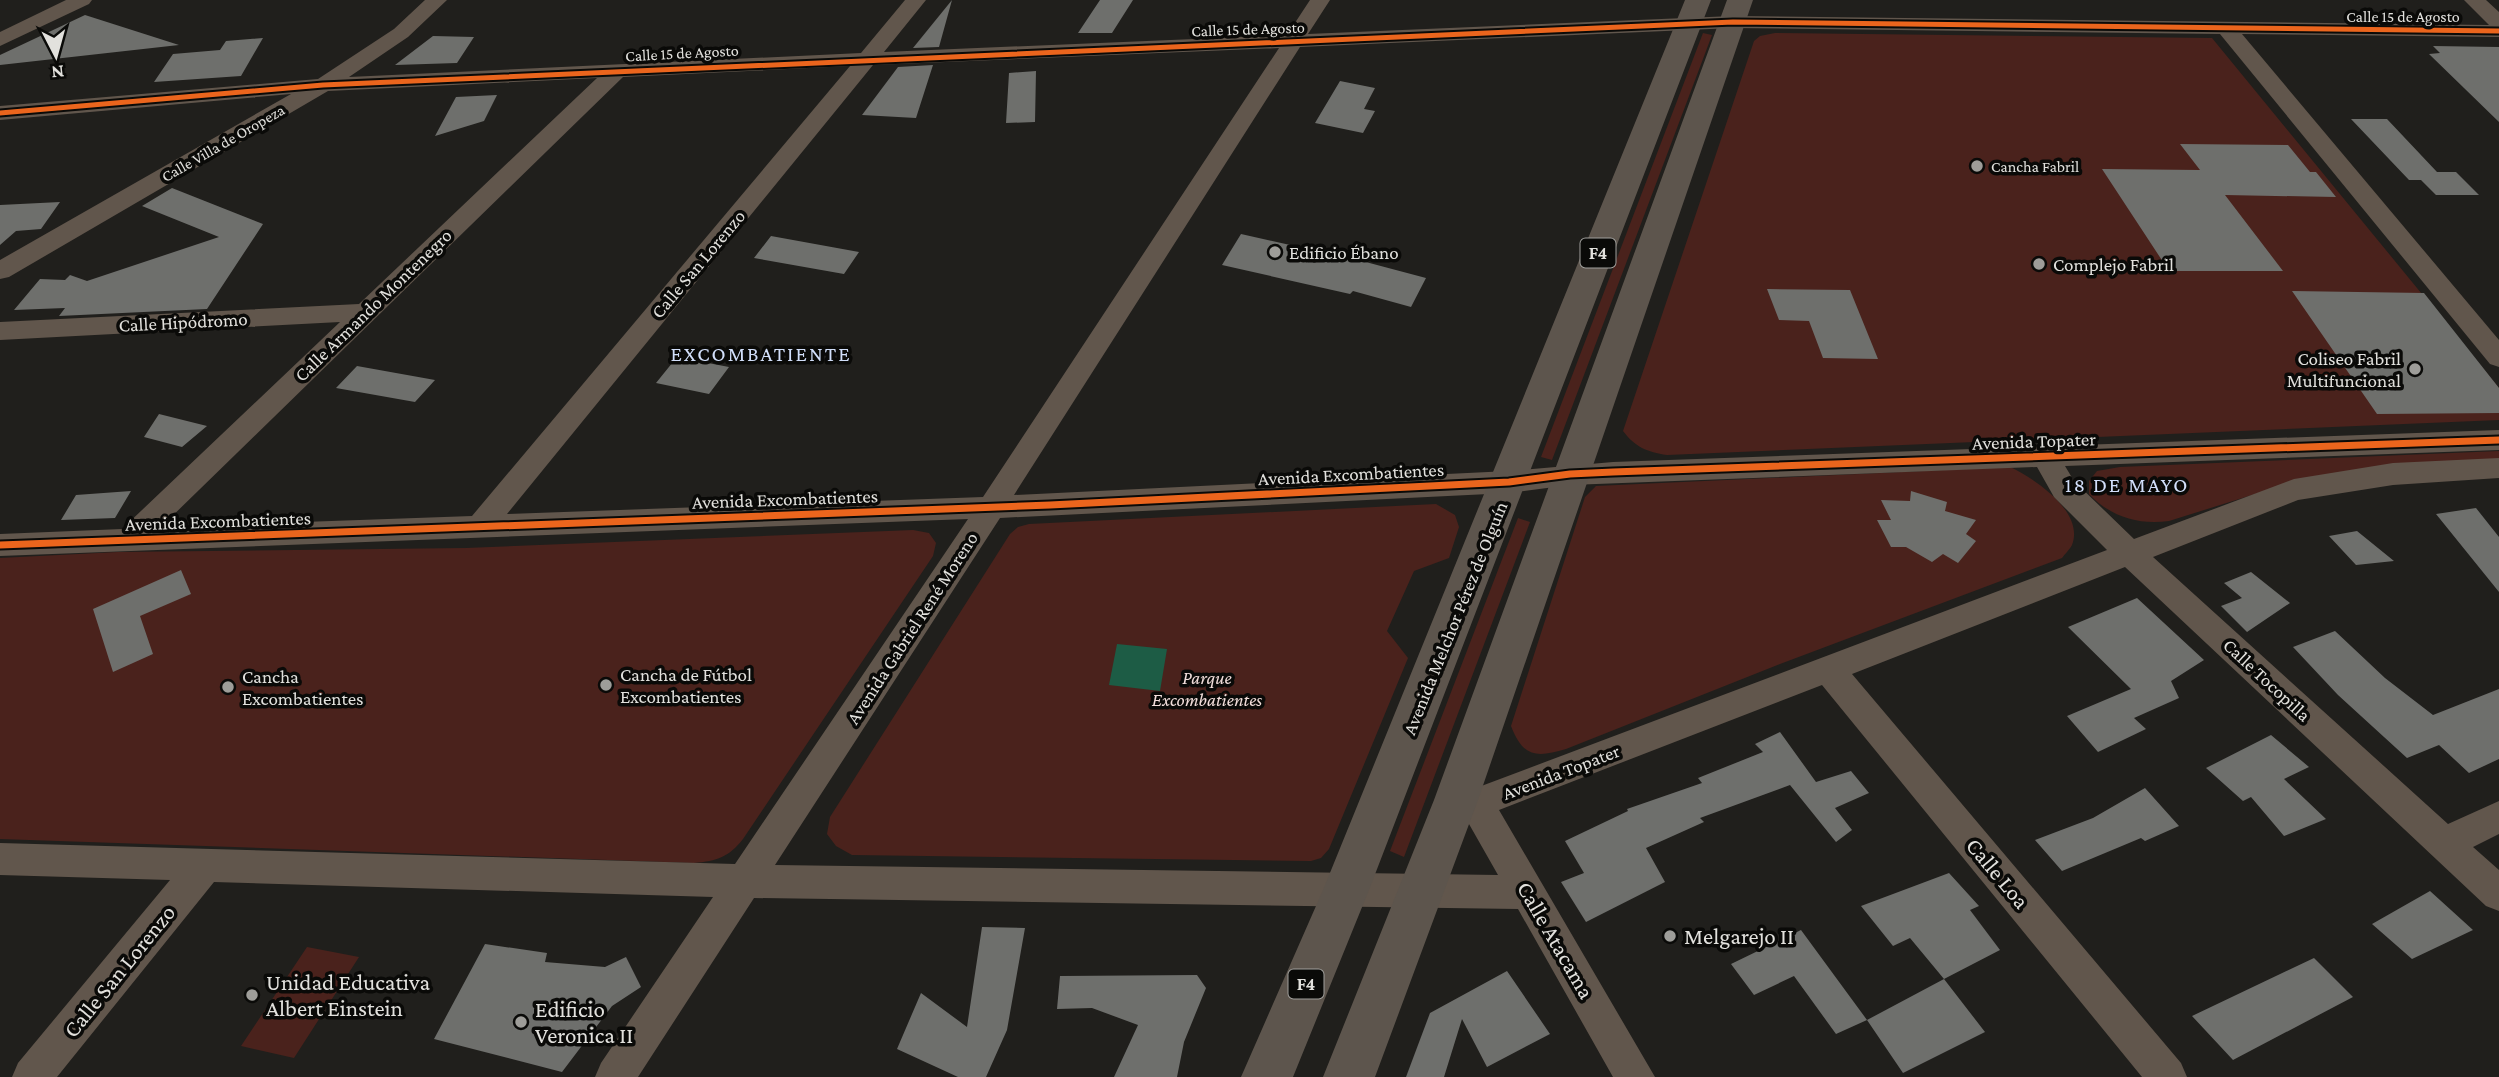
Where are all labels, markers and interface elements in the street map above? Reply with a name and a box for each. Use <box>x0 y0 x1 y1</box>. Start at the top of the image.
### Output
street label: Calle 15 de Agosto <box>2346 8 2460 26</box>
street label: Calle 15 de Agosto <box>1191 19 1305 40</box>
north arrow <box>21 21 91 91</box>
street label: Calle 15 de Agosto <box>625 42 739 65</box>
text: N <box>50 61 65 84</box>
street label: Calle Villa de Oropeza <box>159 101 289 186</box>
marker: Cancha Fabril <box>1969 158 1985 174</box>
place label: Cancha Fabril <box>1991 158 2079 175</box>
street label: Calle San Lorenzo <box>647 206 749 322</box>
street label: Calle Armando Montenegro <box>290 224 456 386</box>
road number: F4 <box>1580 239 1616 268</box>
place label: Edificio Ébano <box>1289 242 1399 263</box>
marker: Edificio Ébano <box>1267 244 1283 260</box>
place label: Complejo Fabril <box>2053 254 2174 276</box>
marker: Complejo Fabril <box>2031 256 2047 272</box>
street label: Calle Hipódromo <box>118 308 248 336</box>
district label: EXCOMBATIENTE <box>670 342 852 366</box>
place label: Coliseo Fabril Multifuncional <box>2287 348 2401 391</box>
marker: Coliseo Fabril Multifuncional <box>2407 361 2423 377</box>
street label: Avenida Topater <box>1972 428 2097 454</box>
street label: Avenida Excombatientes <box>1257 459 1445 489</box>
district label: 18 DE MAYO <box>2065 473 2189 497</box>
street label: Avenida Excombatientes <box>692 485 878 513</box>
street label: Avenida Melchor Pérez de Olguín <box>1399 498 1511 738</box>
street label: Avenida Excombatientes <box>125 507 311 535</box>
street label: Avenida Gabriel René Moreno <box>842 528 982 728</box>
street label: Calle Tocopilla <box>2219 634 2315 726</box>
place label: Cancha de Fútbol Excombatientes <box>620 664 752 707</box>
place label: Cancha Excombatientes <box>242 666 363 709</box>
park label: Parque Excombatientes <box>1152 667 1262 710</box>
marker: Cancha de Fútbol Excombatientes <box>598 677 614 693</box>
marker: Cancha Excombatientes <box>220 679 236 695</box>
street label: Avenida Topater <box>1499 740 1623 804</box>
street label: Calle Loa <box>1961 832 2035 914</box>
street label: Calle Atacama <box>1512 877 1600 1003</box>
street label: Calle San Lorenzo <box>58 900 180 1042</box>
place label: Melgarejo II <box>1684 923 1794 949</box>
marker: Melgarejo II <box>1662 928 1678 944</box>
place label: Unidad Educativa Albert Einstein <box>266 969 431 1021</box>
road number: F4 <box>1288 970 1324 999</box>
marker: Unidad Educativa Albert Einstein <box>244 987 260 1003</box>
place label: Edificio Veronica II <box>535 996 633 1048</box>
marker: Edificio Veronica II <box>513 1014 529 1030</box>

